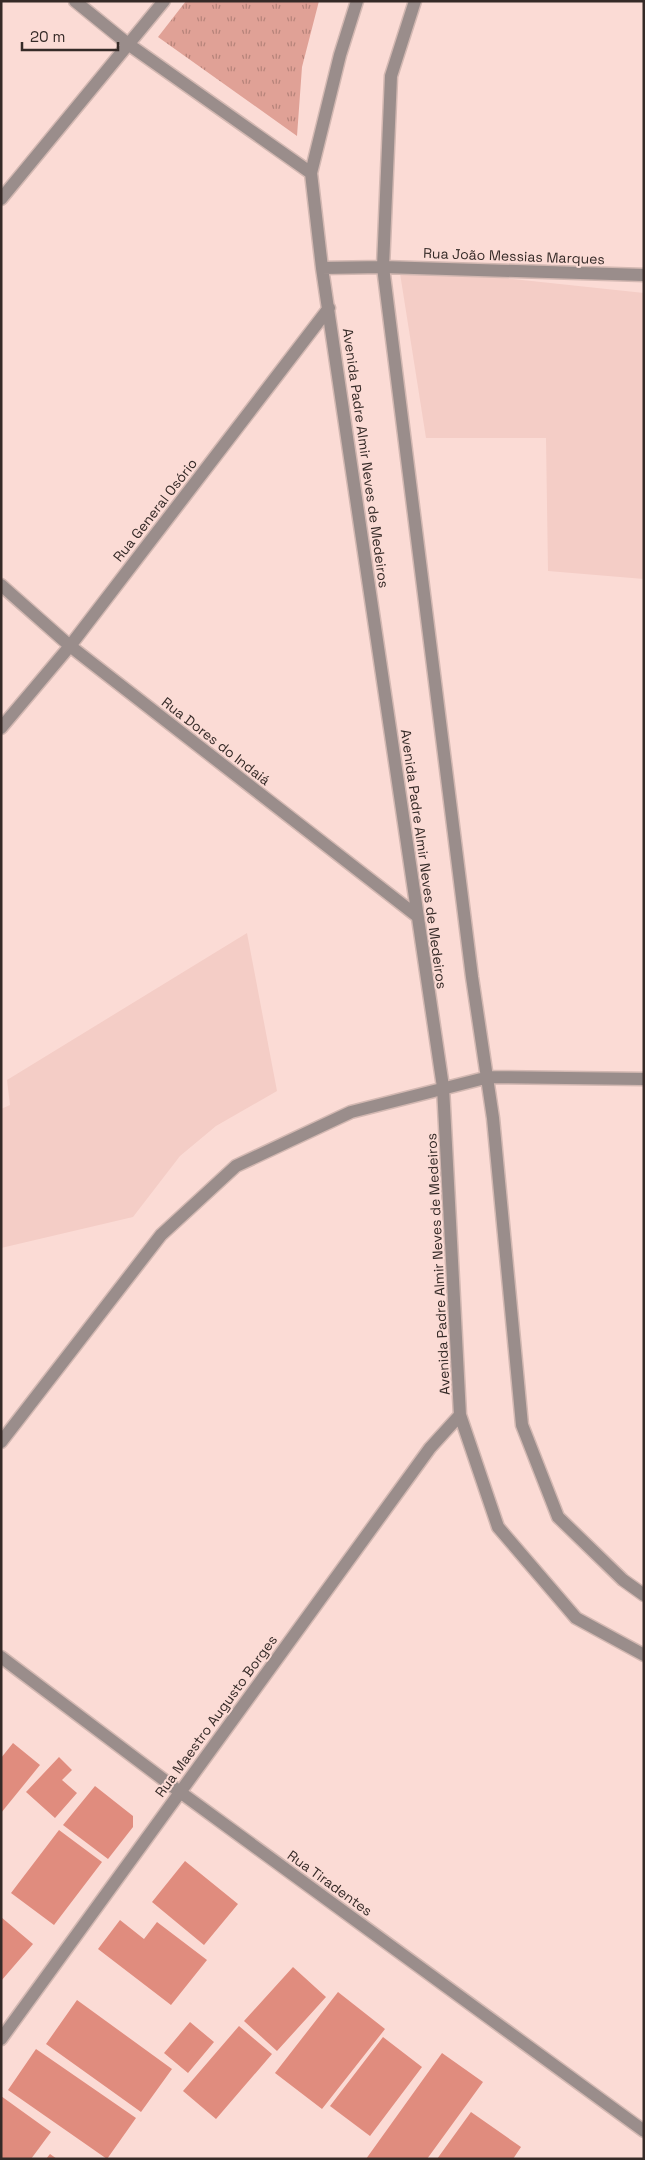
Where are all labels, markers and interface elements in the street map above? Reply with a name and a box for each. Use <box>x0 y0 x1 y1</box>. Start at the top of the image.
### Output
scale bar <box>22 20 119 52</box>
text: 20 m <box>30 27 65 46</box>
street label: Rua João Messias Marques <box>423 244 605 268</box>
street label: Avenida Padre Almir Neves de Medeiros <box>339 327 393 589</box>
street label: Rua General Osório <box>109 455 201 565</box>
street label: Rua Dores do Indaiá <box>158 693 274 789</box>
street label: Avenida Padre Almir Neves de Medeiros <box>397 728 451 990</box>
street label: Avenida Padre Almir Neves de Medeiros <box>422 1133 454 1395</box>
street label: Rua Maestro Augusto Borges <box>151 1631 281 1801</box>
street label: Rua Tiradentes <box>284 1846 376 1920</box>

